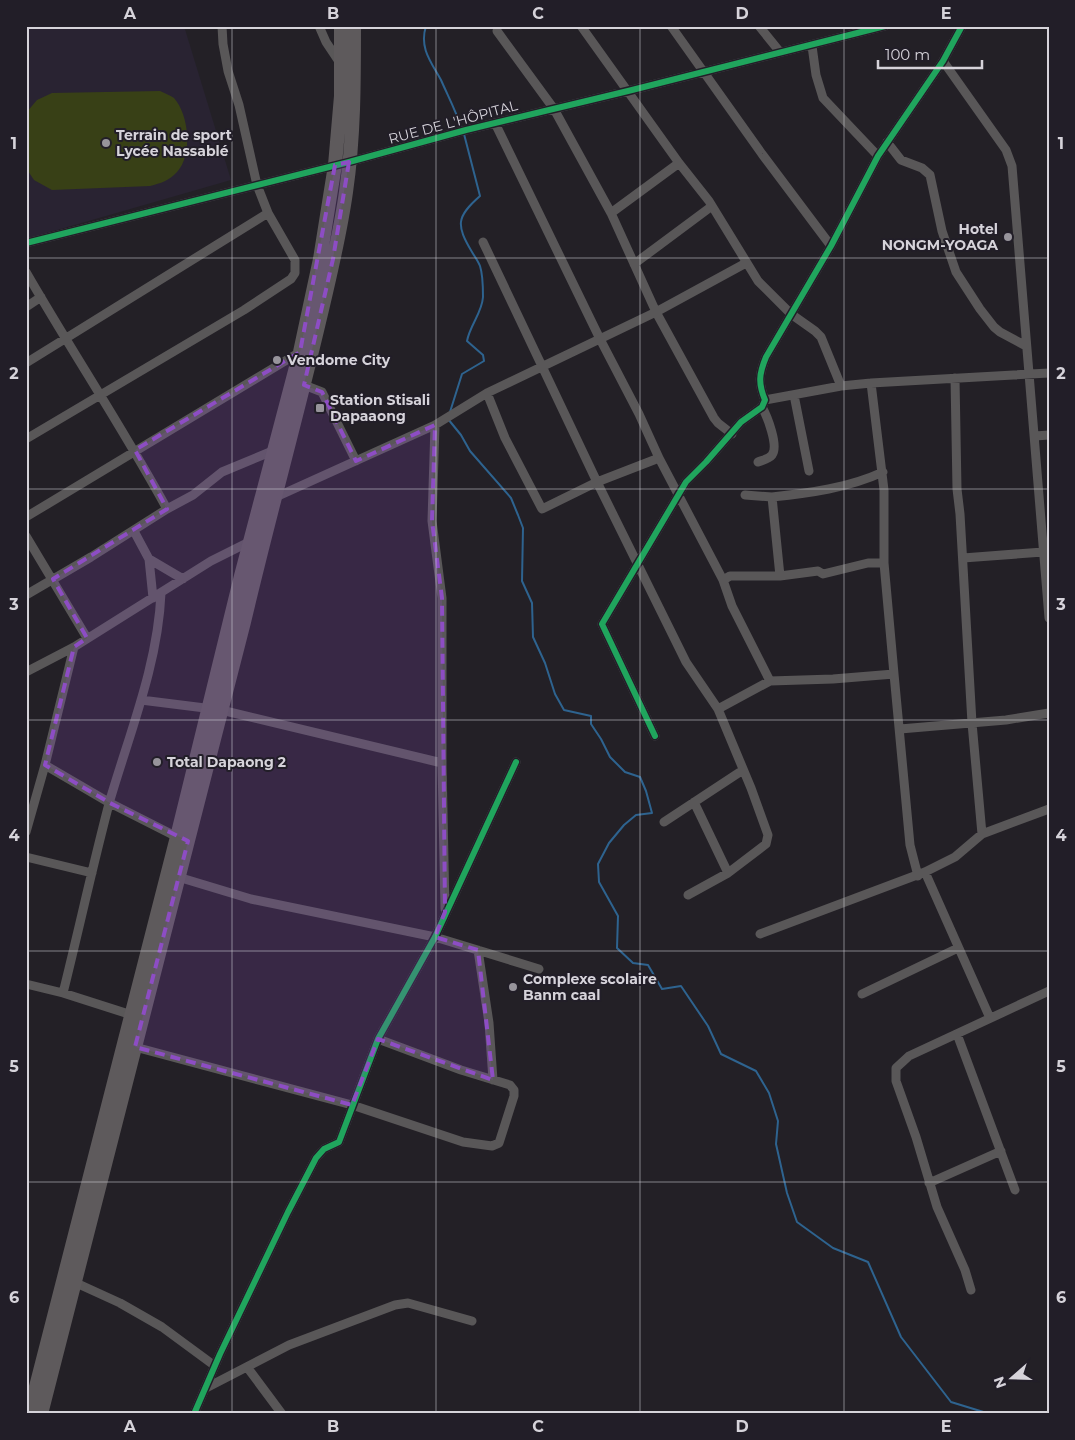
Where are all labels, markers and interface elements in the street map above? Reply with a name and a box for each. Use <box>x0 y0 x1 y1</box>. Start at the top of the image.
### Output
text: A <box>123 4 137 23</box>
text: B <box>327 4 339 23</box>
text: C <box>532 4 544 23</box>
text: D <box>735 4 749 23</box>
text: E <box>941 4 951 23</box>
scale bar <box>878 38 981 70</box>
text: 100 m <box>885 45 930 64</box>
street label: RUE DE L'HÔPITAL <box>386 96 520 148</box>
place label: Terrain de sport Lycée Nassablé <box>116 126 232 160</box>
text: 1 <box>11 134 17 153</box>
text: 1 <box>1058 134 1064 153</box>
marker: Terrain de sport Lycée Nassablé <box>100 137 112 149</box>
place label: Hotel NONGM-YOAGA <box>882 220 998 254</box>
marker: Hotel NONGM-YOAGA <box>1002 231 1014 243</box>
place label: Vendome City <box>286 351 391 369</box>
marker: Vendome City <box>271 354 283 366</box>
text: 2 <box>9 364 19 383</box>
text: 2 <box>1056 364 1066 383</box>
place label: Station Stisali Dapaaong <box>330 391 430 425</box>
marker: Station Stisali Dapaaong <box>314 402 326 414</box>
text: 3 <box>8 595 19 614</box>
text: 3 <box>1055 595 1066 614</box>
place label: Total Dapaong 2 <box>167 753 286 771</box>
marker: Total Dapaong 2 <box>151 756 163 768</box>
text: 4 <box>8 826 20 845</box>
text: 4 <box>1055 826 1067 845</box>
place label: Complexe scolaire Banm caal <box>523 970 657 1004</box>
marker: Complexe scolaire Banm caal <box>507 981 519 993</box>
text: 5 <box>9 1057 19 1076</box>
text: 5 <box>1056 1057 1066 1076</box>
text: 6 <box>9 1288 19 1307</box>
text: 6 <box>1056 1288 1066 1307</box>
north arrow <box>988 1352 1038 1402</box>
text: N <box>989 1374 1010 1391</box>
text: A <box>123 1417 137 1436</box>
text: B <box>327 1417 339 1436</box>
text: C <box>532 1417 544 1436</box>
text: D <box>735 1417 749 1436</box>
text: E <box>941 1417 951 1436</box>

